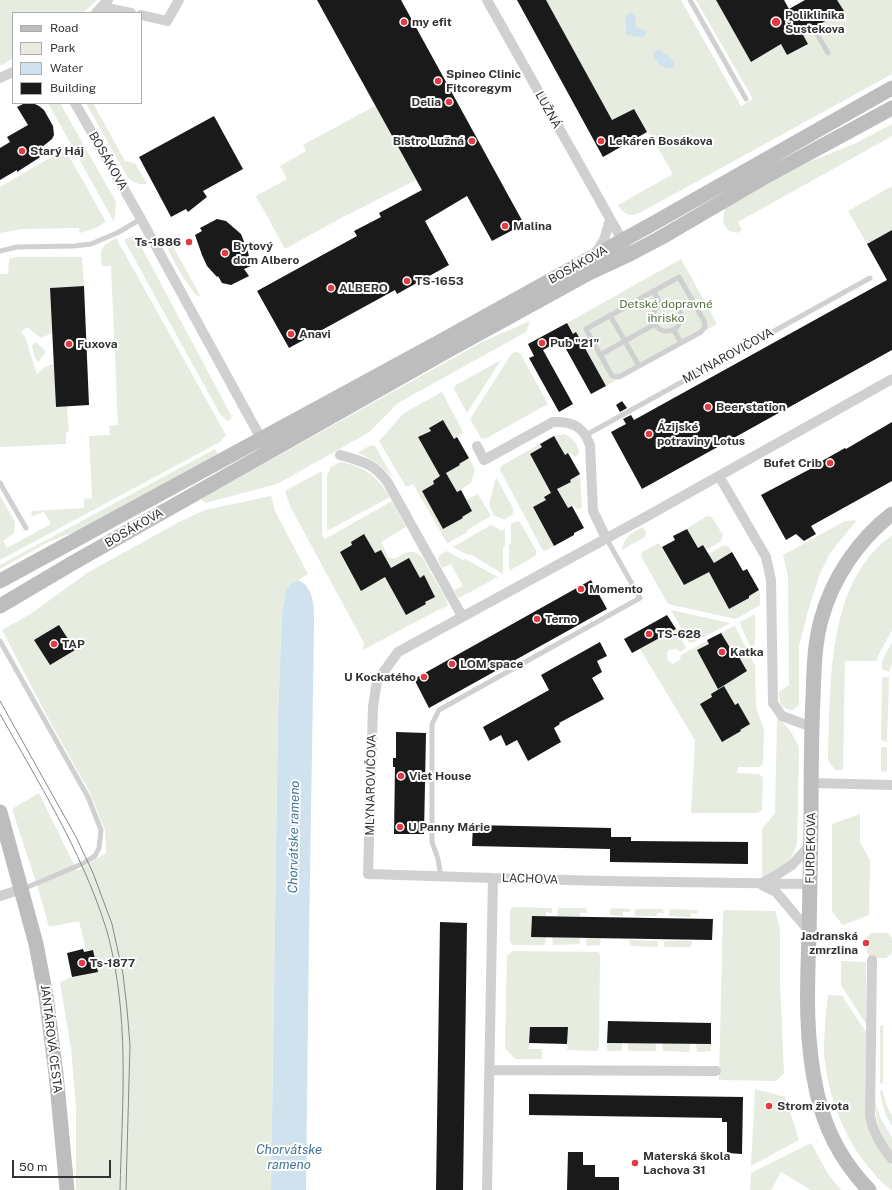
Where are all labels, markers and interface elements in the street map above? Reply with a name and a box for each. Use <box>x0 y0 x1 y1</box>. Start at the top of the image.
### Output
place label: Poliklinika Šustekova <box>785 8 845 36</box>
legend <box>12 12 142 104</box>
place label: my efit <box>412 15 452 29</box>
marker: Poliklinika Šustekova <box>770 16 782 28</box>
marker: my efit <box>399 17 409 27</box>
text: Road <box>50 21 78 35</box>
text: Park <box>50 41 76 55</box>
text: Water <box>50 61 83 75</box>
place label: Spineo Clinic Fitcoregym <box>446 67 521 95</box>
marker: Spineo Clinic Fitcoregym <box>433 76 443 86</box>
text: Building <box>50 81 96 95</box>
street label: LUŽNÁ <box>532 89 564 131</box>
place label: Delia <box>412 95 441 109</box>
marker: Delia <box>444 97 454 107</box>
street label: BOSÁKOVA <box>85 129 131 193</box>
place label: Bistro Lužná <box>393 134 464 148</box>
place label: Lekáreň Bosákova <box>609 134 712 148</box>
marker: Bistro Lužná <box>467 136 477 146</box>
marker: Lekáreň Bosákova <box>596 136 606 146</box>
place label: Starý Háj <box>30 144 84 158</box>
marker: Starý Háj <box>17 146 27 156</box>
place label: Malina <box>513 219 552 233</box>
marker: Malina <box>500 221 510 231</box>
place label: Ts-1886 <box>135 235 181 249</box>
marker: Ts-1886 <box>184 237 194 247</box>
place label: Bytový dom Albero <box>233 239 299 267</box>
street label: BOSÁKOVA <box>546 243 610 287</box>
marker: Bytový dom Albero <box>220 248 230 258</box>
place label: TS-1653 <box>415 274 464 288</box>
marker: TS-1653 <box>402 276 412 286</box>
place label: ALBERO <box>339 281 388 295</box>
marker: ALBERO <box>326 283 336 293</box>
park label: Detské dopravné ihrisko <box>619 297 713 325</box>
street label: MLYNAROVIČOVA <box>680 325 776 387</box>
place label: Anavi <box>299 327 331 341</box>
marker: Anavi <box>286 329 296 339</box>
place label: Pub "21" <box>550 336 599 350</box>
place label: Fuxova <box>77 337 118 351</box>
marker: Pub "21" <box>537 338 547 348</box>
marker: Fuxova <box>64 339 74 349</box>
place label: Beer station <box>716 400 786 414</box>
marker: Beer station <box>703 402 713 412</box>
place label: Ázijské potraviny Lotus <box>657 420 745 448</box>
marker: Ázijské potraviny Lotus <box>644 429 654 439</box>
place label: Bufet Crib <box>763 456 822 470</box>
marker: Bufet Crib <box>825 458 835 468</box>
street label: BOSÁKOVA <box>102 505 166 551</box>
place label: Momento <box>589 582 643 596</box>
marker: Momento <box>576 584 586 594</box>
place label: Terno <box>545 612 577 626</box>
marker: Terno <box>532 614 542 624</box>
place label: TS-628 <box>657 627 701 641</box>
marker: TS-628 <box>644 629 654 639</box>
place label: TAP <box>62 637 85 651</box>
marker: TAP <box>49 639 59 649</box>
place label: Katka <box>730 645 764 659</box>
marker: Katka <box>717 647 727 657</box>
place label: LOM space <box>460 657 523 671</box>
marker: LOM space <box>447 659 457 669</box>
place label: U Kockatého <box>344 670 416 684</box>
marker: U Kockatého <box>419 672 429 682</box>
street label: MLYNAROVIČOVA <box>363 734 379 836</box>
place label: Viet House <box>409 769 471 783</box>
marker: Viet House <box>396 771 406 781</box>
water label: Chorvátske rameno <box>285 780 303 894</box>
street label: FURDEKOVA <box>803 812 819 884</box>
place label: U Panny Márie <box>408 820 490 834</box>
marker: U Panny Márie <box>395 822 405 832</box>
street label: LACHOVA <box>502 871 558 887</box>
place label: Jadranská zmrzlina <box>801 929 858 957</box>
marker: Jadranská zmrzlina <box>861 938 871 948</box>
place label: Ts-1877 <box>90 956 135 970</box>
marker: Ts-1877 <box>77 958 87 968</box>
street label: JANTÁROVÁ CESTA <box>37 984 65 1094</box>
place label: Strom života <box>777 1099 849 1113</box>
marker: Strom života <box>764 1101 774 1111</box>
water label: Chorvátske rameno <box>256 1142 322 1173</box>
place label: Materská škola Lachova 31 <box>643 1149 730 1177</box>
scale bar <box>14 1152 113 1178</box>
marker: Materská škola Lachova 31 <box>630 1158 640 1168</box>
text: 50 m <box>19 1160 47 1174</box>

